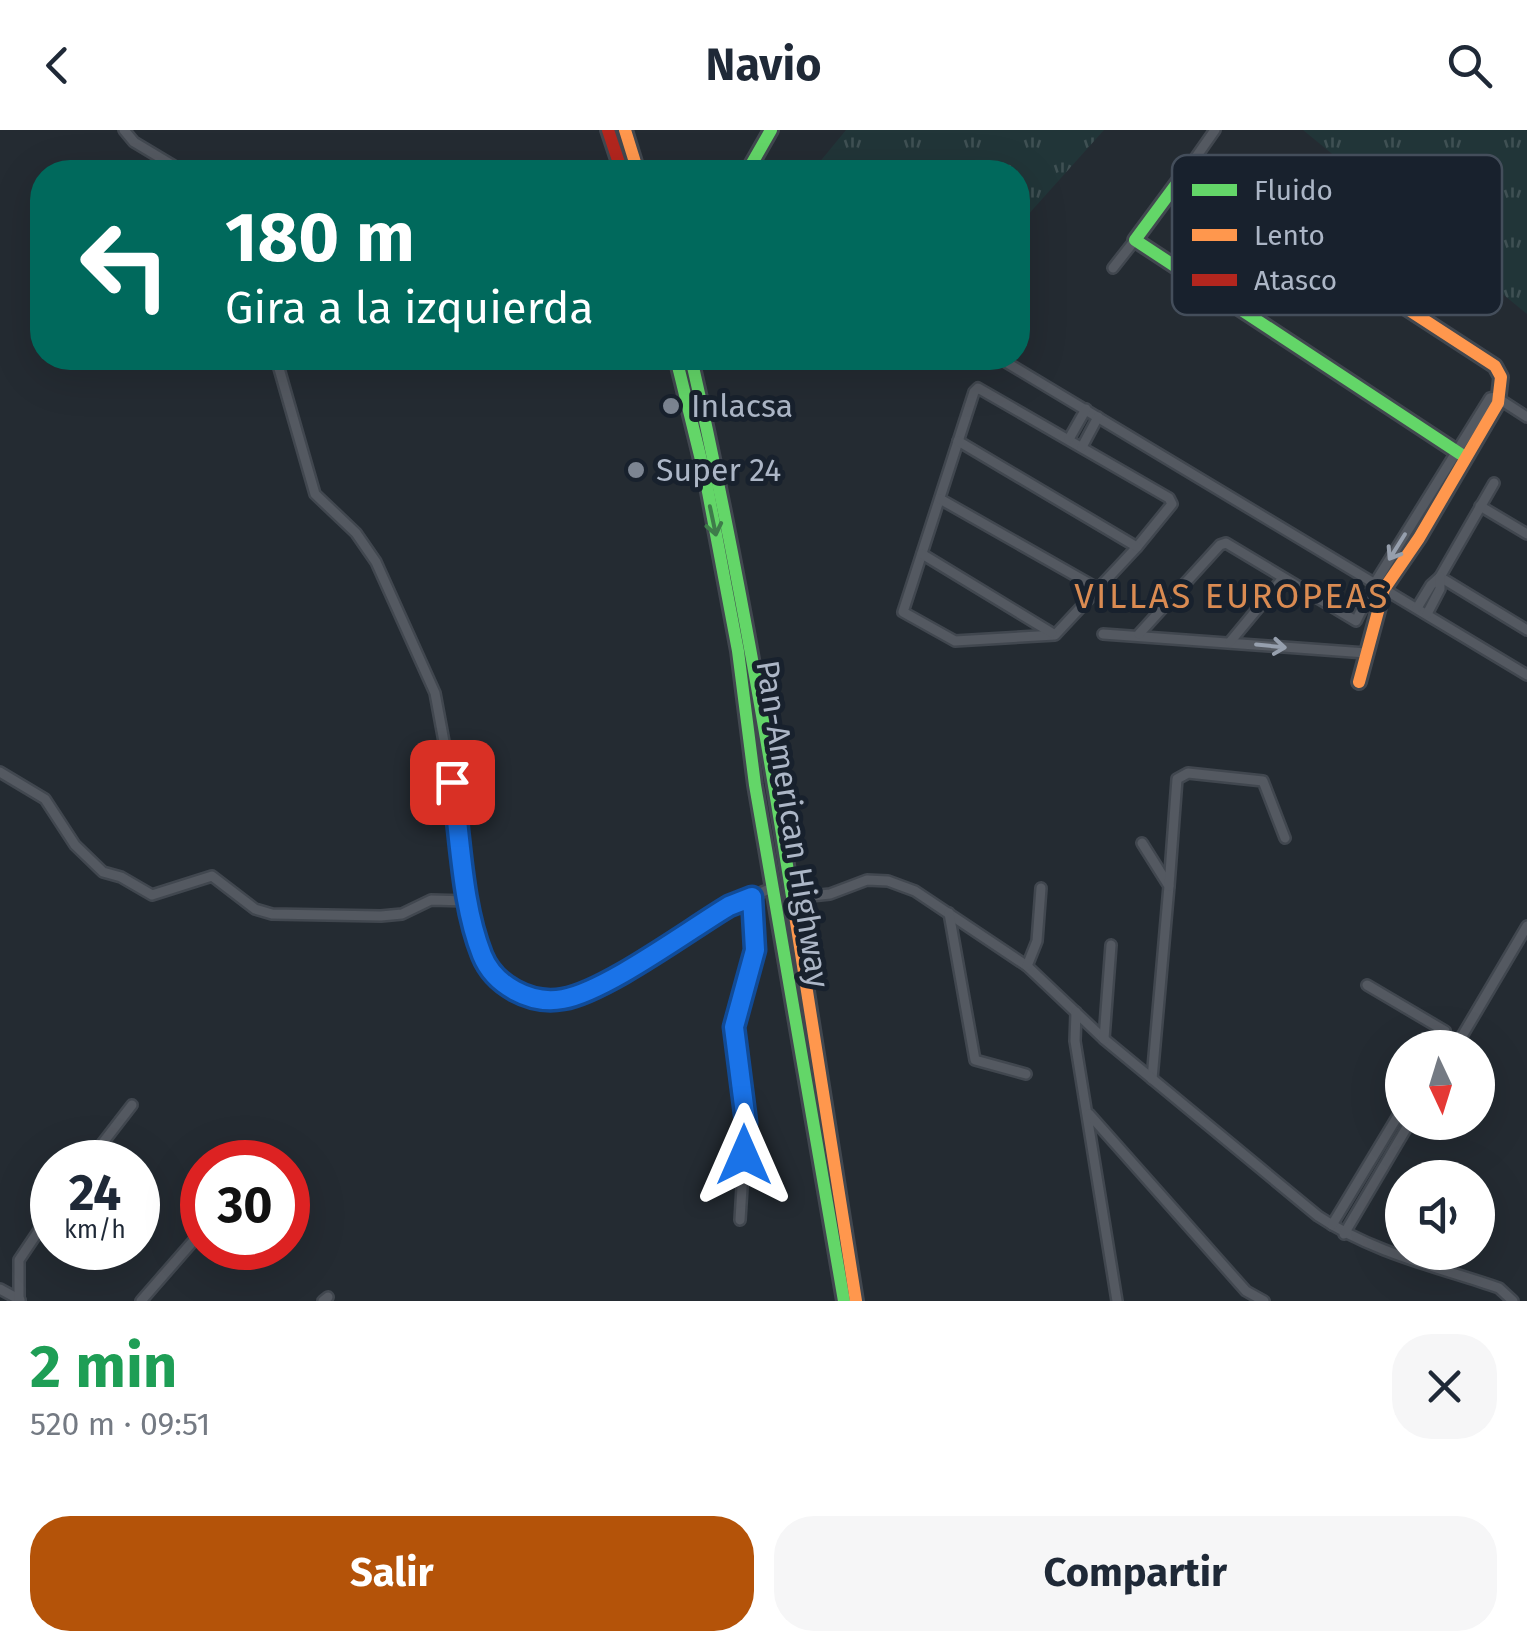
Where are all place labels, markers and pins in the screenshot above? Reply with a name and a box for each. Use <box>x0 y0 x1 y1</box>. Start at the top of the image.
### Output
place label: Inlacsa <box>691 387 793 425</box>
marker: Inlacsa <box>660 395 682 417</box>
place label: Super 24 <box>656 451 781 489</box>
marker: Super 24 <box>625 459 647 481</box>
pin <box>410 740 495 825</box>

